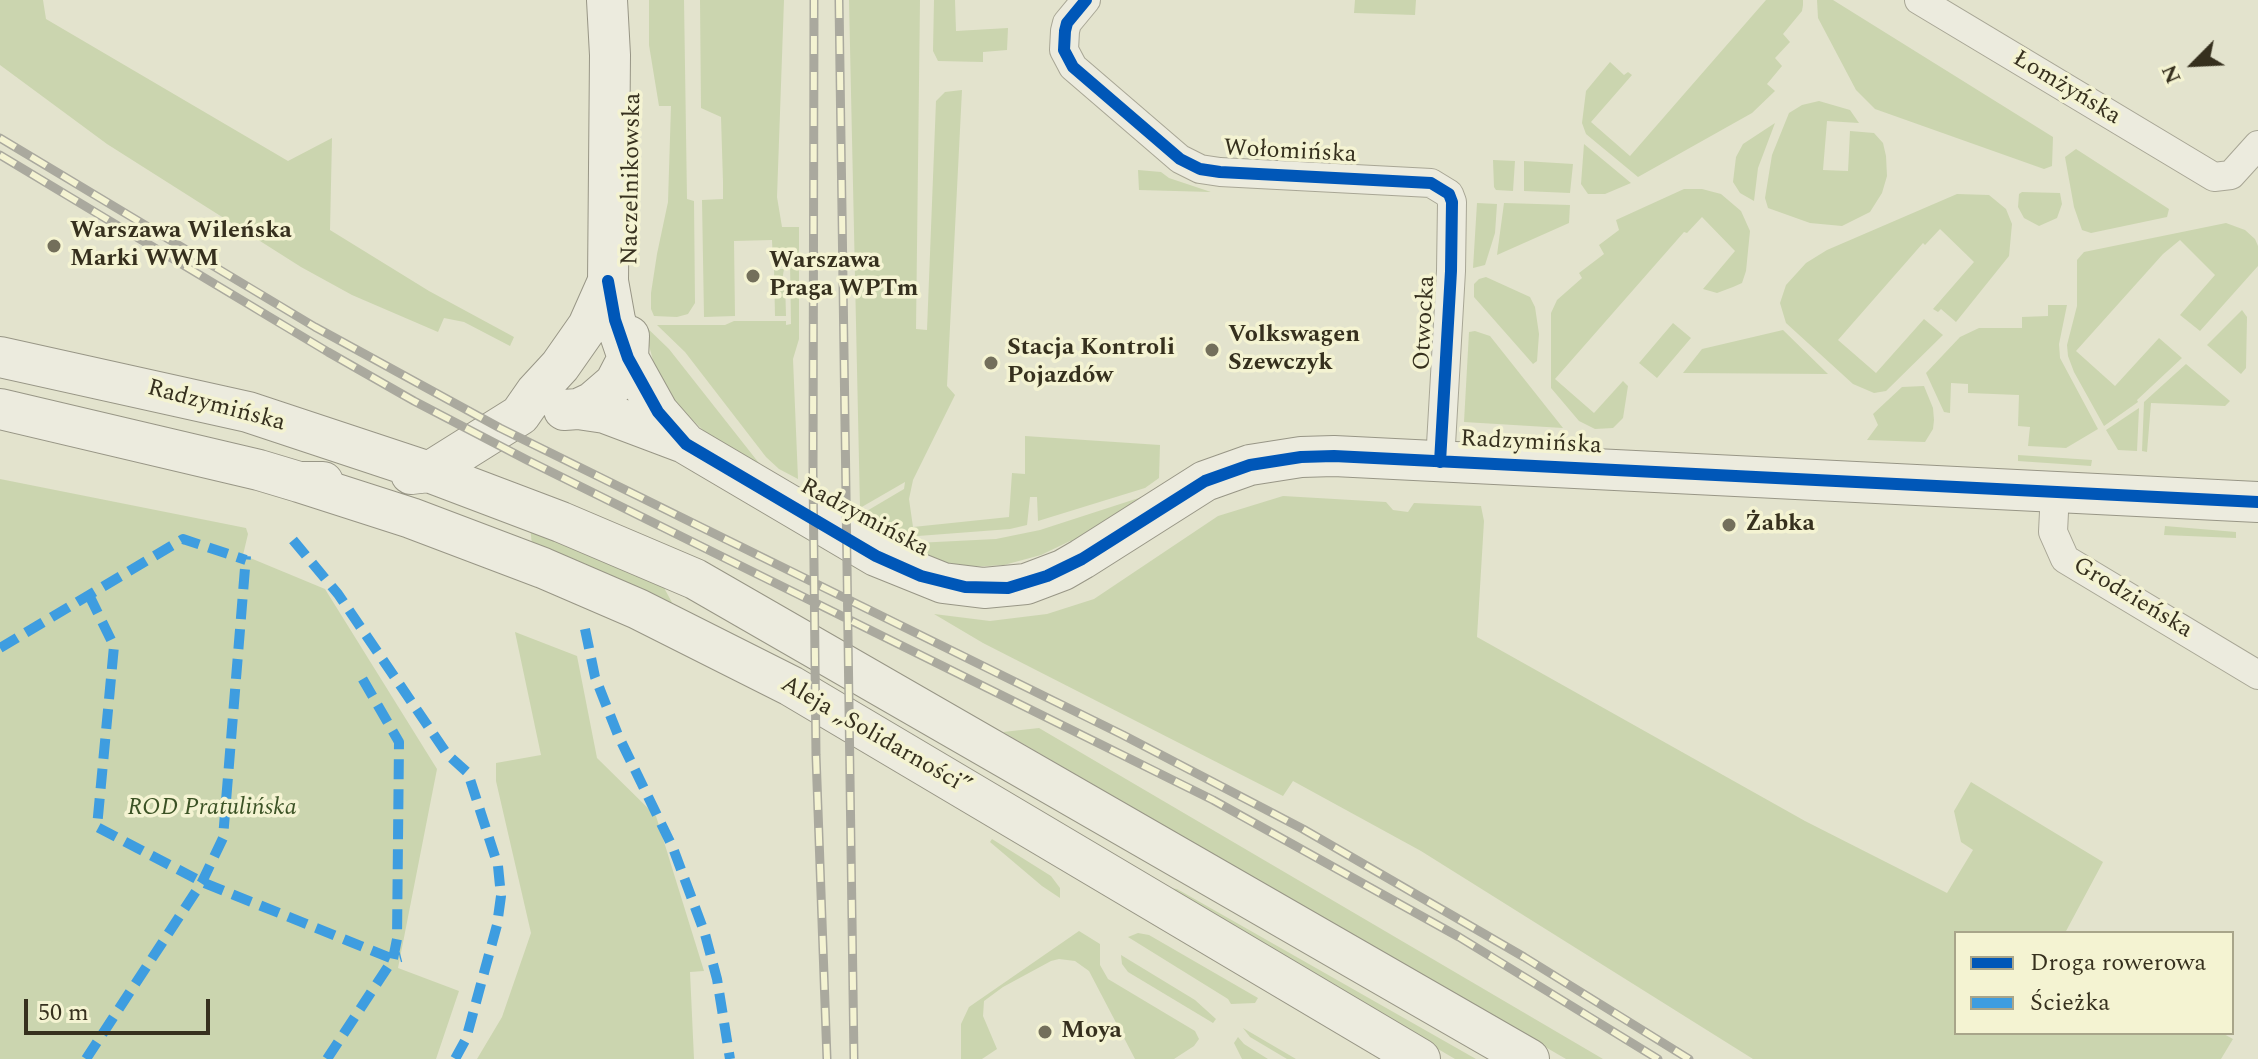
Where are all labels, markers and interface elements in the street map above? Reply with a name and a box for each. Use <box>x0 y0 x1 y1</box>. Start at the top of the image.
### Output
north arrow <box>2154 24 2234 104</box>
street label: Łomżyńska <box>2007 46 2125 132</box>
text: N <box>2153 59 2190 89</box>
street label: Naczelnikowska <box>617 92 649 266</box>
street label: Wołomińska <box>1223 135 1357 171</box>
place label: Warszawa Wileńska Marki WWM <box>70 218 292 274</box>
marker: Warszawa Wileńska Marki WWM <box>45 237 63 255</box>
place label: Warszawa Praga WPTm <box>769 248 918 304</box>
marker: Warszawa Praga WPTm <box>744 267 762 285</box>
street label: Otwocka <box>1409 275 1443 371</box>
place label: Volkswagen Szewczyk <box>1228 322 1360 378</box>
place label: Stacja Kontroli Pojazdów <box>1007 335 1175 391</box>
marker: Volkswagen Szewczyk <box>1203 341 1221 359</box>
marker: Stacja Kontroli Pojazdów <box>982 354 1000 372</box>
street label: Radzymińska <box>144 375 288 439</box>
street label: Radzymińska <box>1460 426 1602 462</box>
street label: Radzymińska <box>795 473 933 565</box>
place label: Żabka <box>1745 511 1815 539</box>
marker: Żabka <box>1720 516 1738 534</box>
street label: Grodzieńska <box>2067 552 2197 646</box>
street label: Aleja „Solidarności” <box>775 671 975 803</box>
park label: ROD Pratulińska <box>127 795 297 823</box>
legend <box>1954 931 2234 1035</box>
text: Droga rowerowa <box>2030 945 2206 981</box>
scale bar <box>28 983 214 1033</box>
text: Ścieżka <box>2030 985 2110 1021</box>
text: 50 m <box>38 995 89 1031</box>
place label: Moya <box>1061 1018 1122 1046</box>
marker: Moya <box>1036 1023 1054 1041</box>

